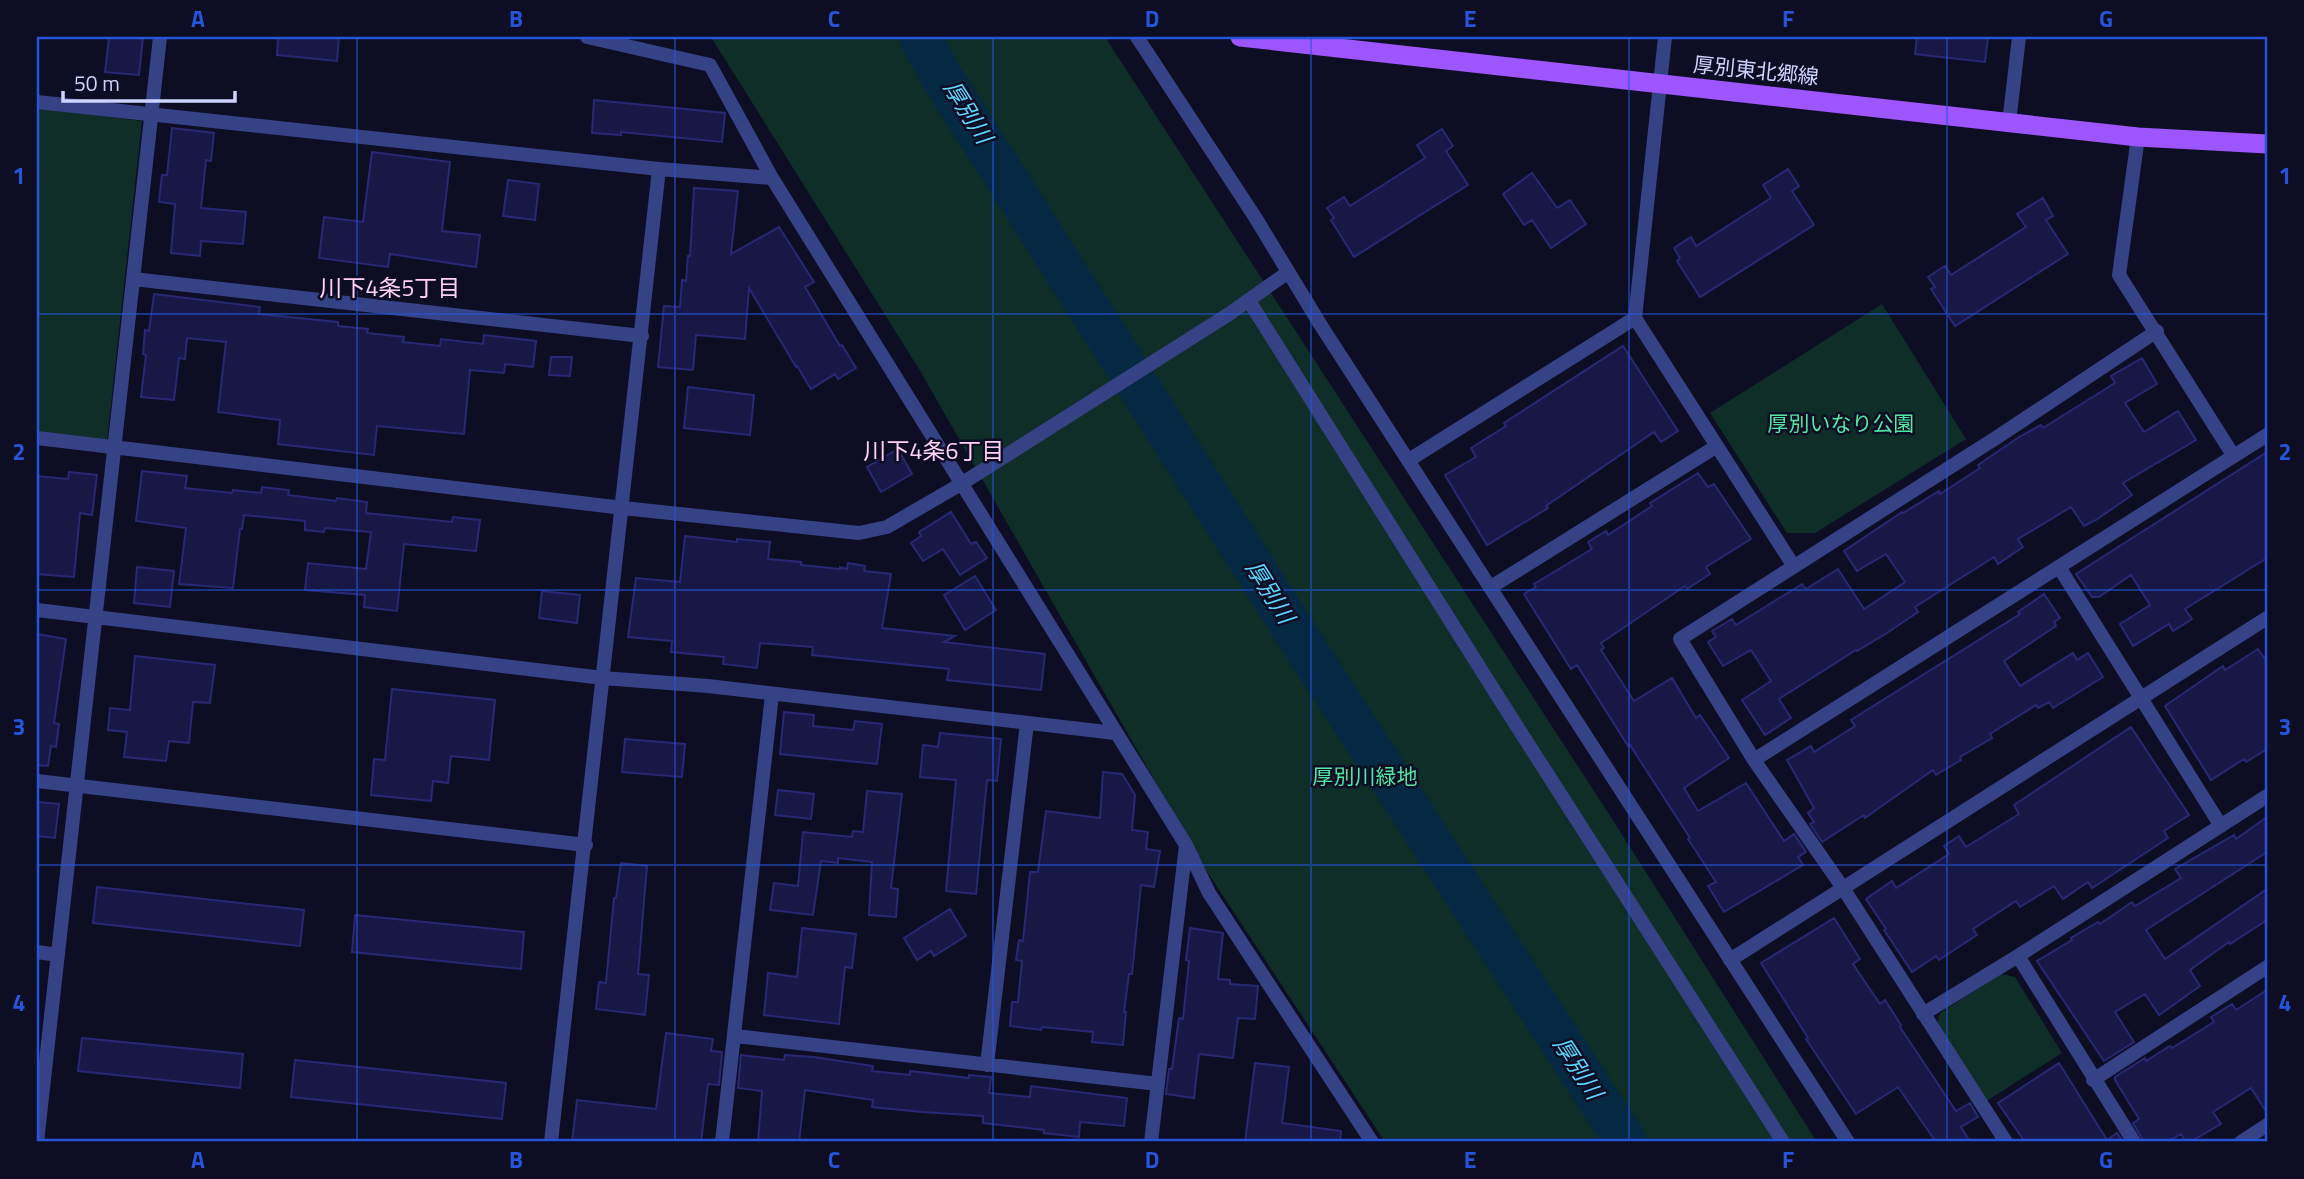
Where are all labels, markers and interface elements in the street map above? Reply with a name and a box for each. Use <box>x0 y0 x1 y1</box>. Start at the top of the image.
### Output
text: A <box>191 1 205 36</box>
text: B <box>509 1 523 36</box>
text: C <box>828 1 840 36</box>
text: D <box>1145 1 1159 36</box>
text: E <box>1464 1 1476 36</box>
text: F <box>1782 1 1794 36</box>
text: G <box>2099 1 2113 36</box>
street label: 厚別東北郷線 <box>1692 48 1820 93</box>
scale bar <box>63 60 234 104</box>
text: 50 m <box>74 67 120 99</box>
water label: 厚別川 <box>935 73 1003 153</box>
text: 1 <box>13 158 25 193</box>
text: 1 <box>2279 158 2291 193</box>
district label: 川下4条5丁目 <box>320 270 460 305</box>
park label: 厚別いなり公園 <box>1768 407 1915 439</box>
district label: 川下4条6丁目 <box>864 433 1004 468</box>
text: 2 <box>13 434 25 469</box>
text: 2 <box>2279 434 2291 469</box>
water label: 厚別川 <box>1237 553 1305 633</box>
text: 3 <box>13 709 25 744</box>
text: 3 <box>2279 709 2291 744</box>
park label: 厚別川緑地 <box>1313 760 1418 792</box>
text: 4 <box>13 985 25 1020</box>
text: 4 <box>2279 985 2291 1020</box>
water label: 厚別川 <box>1545 1029 1614 1109</box>
text: A <box>191 1142 205 1177</box>
text: B <box>509 1142 523 1177</box>
text: C <box>828 1142 840 1177</box>
text: D <box>1145 1142 1159 1177</box>
text: E <box>1464 1142 1476 1177</box>
text: F <box>1782 1142 1794 1177</box>
text: G <box>2099 1142 2113 1177</box>

